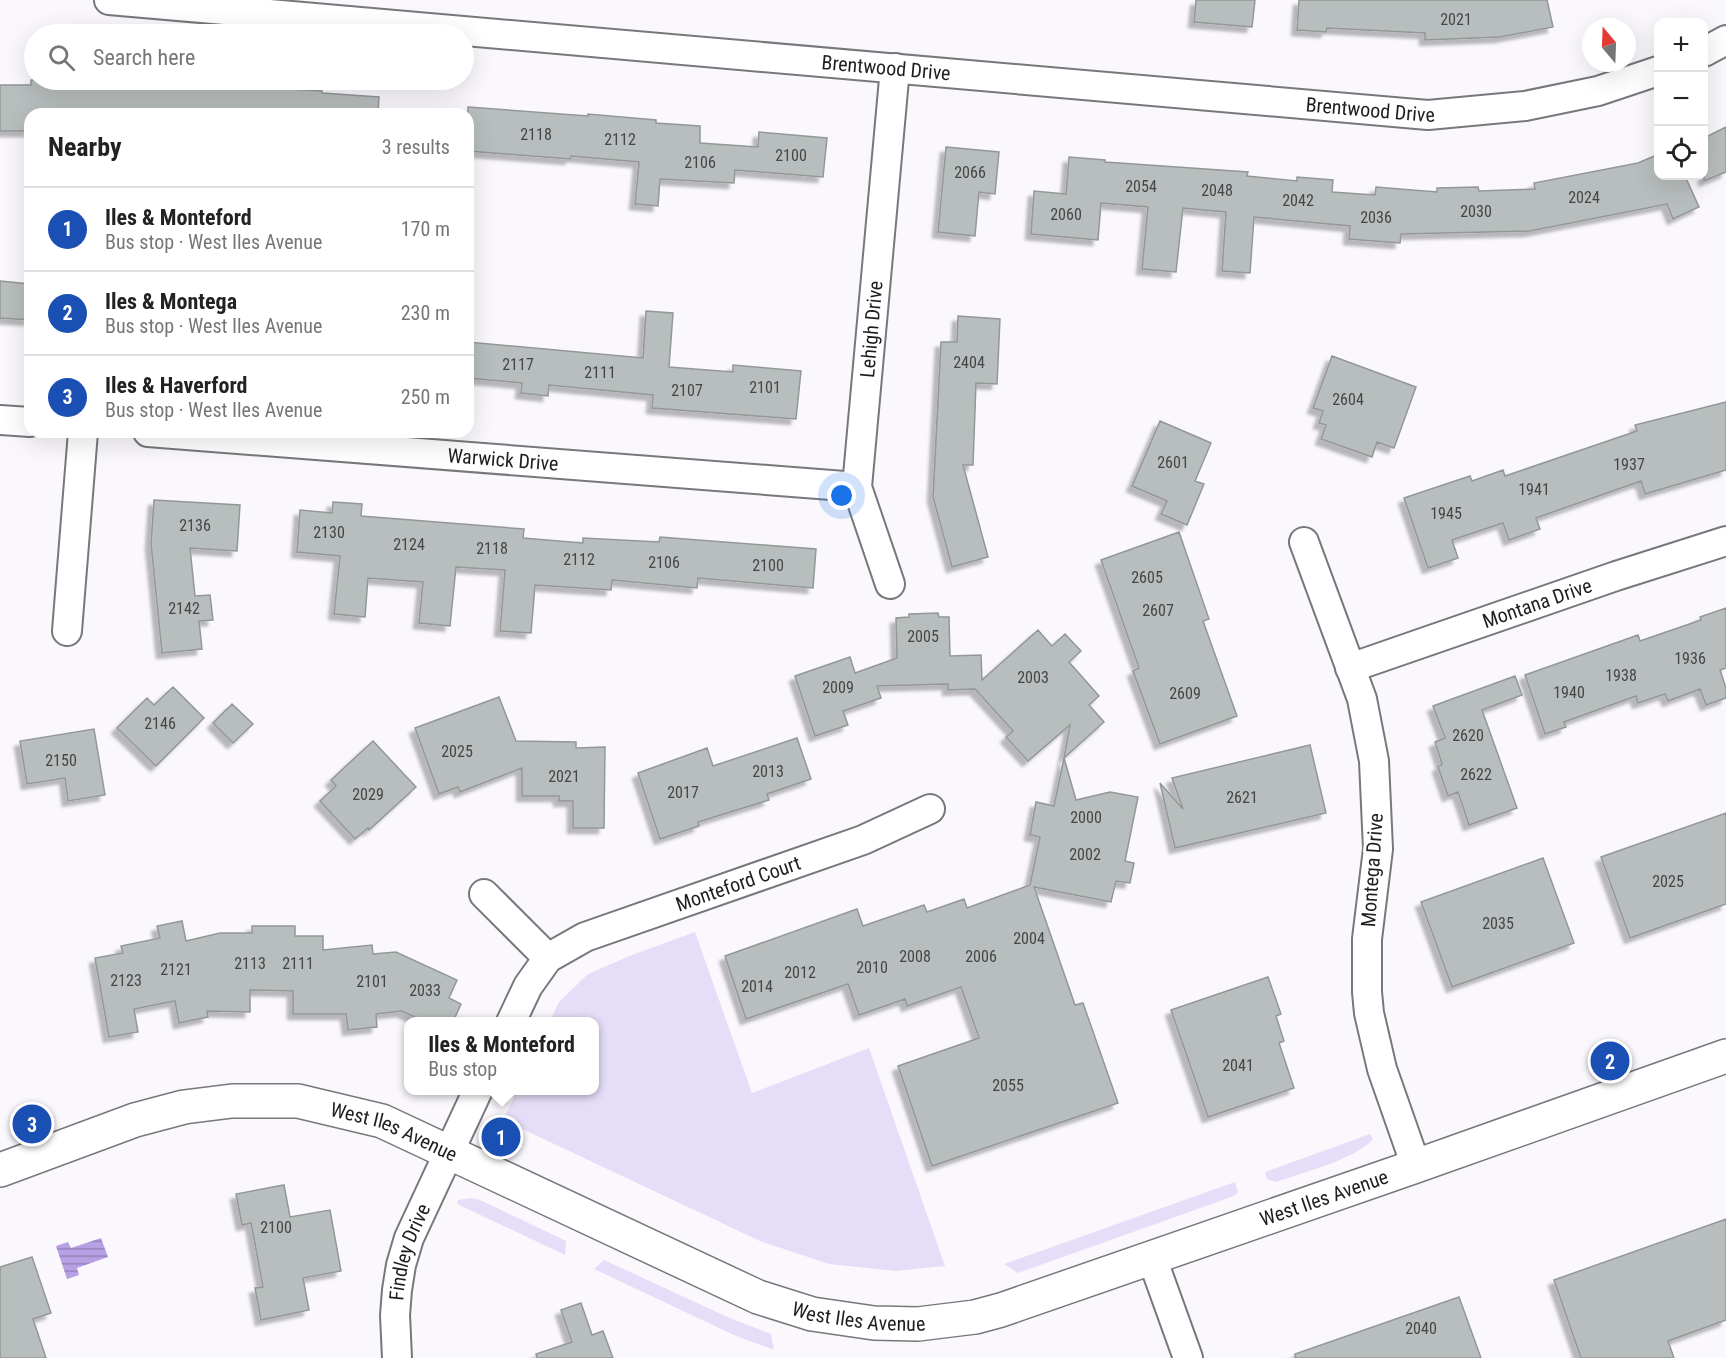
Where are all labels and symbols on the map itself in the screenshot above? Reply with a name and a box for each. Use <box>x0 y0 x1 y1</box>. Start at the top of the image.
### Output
house number: 2021 <box>1440 10 1472 29</box>
north arrow <box>1582 18 1636 72</box>
street label: Brentwood Drive <box>821 50 952 85</box>
street label: Brentwood Drive <box>1305 92 1436 127</box>
house number: 2118 <box>520 125 552 144</box>
house number: 2112 <box>604 130 636 149</box>
house number: 2100 <box>775 146 807 165</box>
house number: 2106 <box>684 153 716 172</box>
house number: 2066 <box>954 163 986 182</box>
house number: 2054 <box>1125 177 1157 196</box>
house number: 2048 <box>1201 181 1233 200</box>
house number: 2024 <box>1568 188 1600 207</box>
house number: 2042 <box>1282 191 1314 210</box>
house number: 2030 <box>1460 202 1492 221</box>
house number: 2060 <box>1050 205 1082 224</box>
house number: 2036 <box>1360 208 1392 227</box>
street label: Lehigh Drive <box>855 280 888 379</box>
house number: 2404 <box>953 353 985 372</box>
house number: 2117 <box>502 355 534 374</box>
house number: 2111 <box>584 363 616 382</box>
house number: 2101 <box>749 378 781 397</box>
house number: 2107 <box>671 381 703 400</box>
house number: 2604 <box>1332 390 1364 409</box>
street label: Warwick Drive <box>447 443 559 476</box>
house number: 2601 <box>1157 453 1189 472</box>
house number: 1937 <box>1613 455 1645 474</box>
house number: 1941 <box>1518 480 1550 499</box>
your location <box>827 481 856 510</box>
house number: 1945 <box>1430 504 1462 523</box>
house number: 2136 <box>179 516 211 535</box>
house number: 2130 <box>313 523 345 542</box>
house number: 2124 <box>393 535 425 554</box>
house number: 2118 <box>476 539 508 558</box>
house number: 2112 <box>563 550 595 569</box>
house number: 2106 <box>648 553 680 572</box>
house number: 2100 <box>752 556 784 575</box>
house number: 2605 <box>1131 568 1163 587</box>
street label: Montana Drive <box>1479 573 1595 633</box>
house number: 2142 <box>168 599 200 618</box>
house number: 2607 <box>1142 601 1174 620</box>
house number: 2005 <box>907 627 939 646</box>
house number: 1936 <box>1674 649 1706 668</box>
house number: 1938 <box>1605 666 1637 685</box>
house number: 2003 <box>1017 668 1049 687</box>
house number: 2009 <box>822 678 854 697</box>
house number: 1940 <box>1553 683 1585 702</box>
house number: 2609 <box>1169 684 1201 703</box>
house number: 2146 <box>144 714 176 733</box>
house number: 2620 <box>1452 726 1484 745</box>
house number: 2025 <box>441 742 473 761</box>
house number: 2150 <box>45 751 77 770</box>
house number: 2013 <box>752 762 784 781</box>
house number: 2622 <box>1460 765 1492 784</box>
house number: 2021 <box>548 767 580 786</box>
house number: 2017 <box>667 783 699 802</box>
house number: 2029 <box>352 785 384 804</box>
house number: 2621 <box>1226 788 1258 807</box>
house number: 2000 <box>1070 808 1102 827</box>
street label: Montega Drive <box>1356 812 1388 928</box>
house number: 2002 <box>1069 845 1101 864</box>
street label: Monteford Court <box>673 851 804 916</box>
house number: 2025 <box>1652 872 1684 891</box>
house number: 2035 <box>1482 914 1514 933</box>
house number: 2004 <box>1013 929 1045 948</box>
house number: 2008 <box>899 947 931 966</box>
house number: 2006 <box>965 947 997 966</box>
house number: 2113 <box>234 954 266 973</box>
house number: 2111 <box>282 954 314 973</box>
house number: 2010 <box>856 958 888 977</box>
house number: 2121 <box>160 960 192 979</box>
house number: 2012 <box>784 963 816 982</box>
house number: 2123 <box>110 971 142 990</box>
house number: 2101 <box>356 972 388 991</box>
house number: 2014 <box>741 977 773 996</box>
house number: 2033 <box>409 981 441 1000</box>
pin: 2 <box>1590 1038 1630 1084</box>
house number: 2041 <box>1222 1056 1254 1075</box>
house number: 2055 <box>992 1076 1024 1095</box>
street label: West Iles Avenue <box>328 1097 461 1167</box>
pin: 3 <box>12 1102 51 1146</box>
pin: 1 <box>482 1114 520 1160</box>
street label: West Iles Avenue <box>1257 1165 1391 1231</box>
street label: Findley Drive <box>384 1200 435 1301</box>
house number: 2100 <box>260 1218 292 1237</box>
street label: West Iles Avenue <box>789 1296 927 1336</box>
house number: 2040 <box>1405 1319 1437 1338</box>

